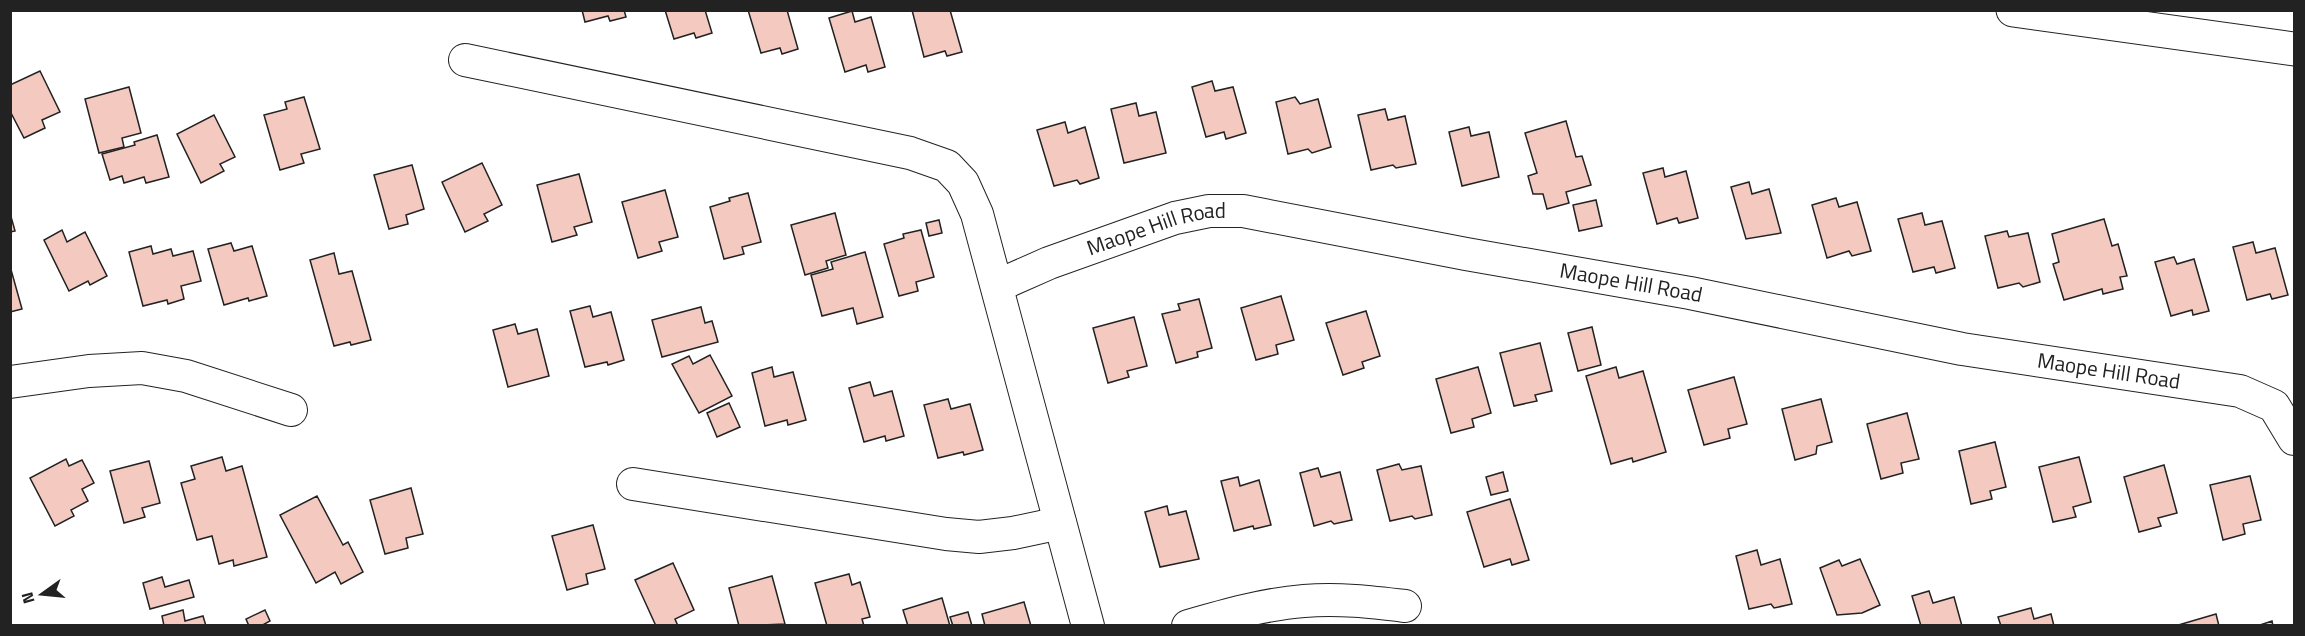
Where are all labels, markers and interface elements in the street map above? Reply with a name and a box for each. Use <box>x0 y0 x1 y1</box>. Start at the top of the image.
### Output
street label: Maope Hill Road <box>1082 194 1226 263</box>
street label: Maope Hill Road <box>1557 254 1705 310</box>
street label: Maope Hill Road <box>2035 344 2183 397</box>
north arrow <box>12 564 72 624</box>
text: N <box>14 589 41 606</box>

